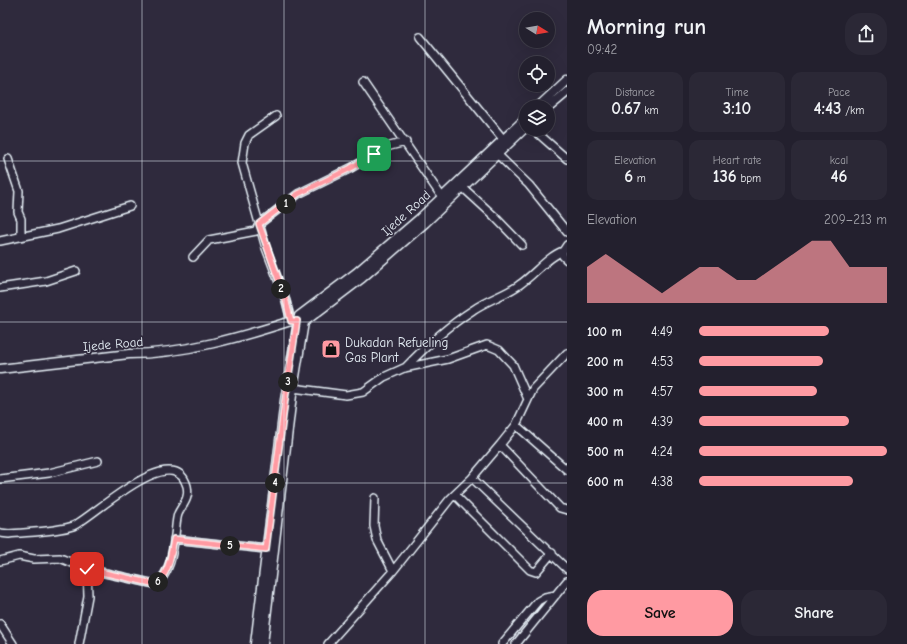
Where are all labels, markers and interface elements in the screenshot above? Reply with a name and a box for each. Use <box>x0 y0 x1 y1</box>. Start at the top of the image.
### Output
north arrow <box>519 12 555 48</box>
map controls <box>519 12 555 136</box>
button: share <box>845 13 887 55</box>
text: Morning run <box>587 14 706 40</box>
text: 09:42 <box>587 42 617 57</box>
button: locate <box>519 56 555 92</box>
text: Distance <box>615 86 655 99</box>
text: Time <box>726 86 748 99</box>
text: Pace <box>828 86 850 99</box>
text: 0.67 <box>611 99 641 118</box>
text: 3:10 <box>723 99 751 118</box>
text: 4:43 <box>814 99 841 118</box>
button: layers <box>519 100 555 136</box>
text: km <box>641 104 659 117</box>
text: /km <box>841 104 864 117</box>
pin <box>357 137 391 171</box>
icon: arrive <box>363 143 385 165</box>
text: Elevation <box>614 154 656 167</box>
text: Heart rate <box>713 154 761 167</box>
text: kcal <box>830 154 848 167</box>
text: 6 <box>624 167 633 186</box>
text: 136 <box>713 167 737 186</box>
text: 46 <box>831 167 847 186</box>
text: m <box>633 172 646 185</box>
text: bpm <box>737 172 761 185</box>
street label: Ijede Road <box>379 187 433 239</box>
pin: 1 <box>276 194 296 214</box>
text: 1 <box>284 197 288 210</box>
text: Elevation <box>587 212 637 227</box>
text: 209–213 m <box>824 212 887 227</box>
pin: 2 <box>271 279 291 299</box>
text: 2 <box>278 282 284 295</box>
text: 100 m <box>587 324 622 339</box>
text: 4:49 <box>651 324 673 339</box>
street label: Ijede Road <box>82 334 144 354</box>
place label: Dukadan Refueling Gas Plant <box>345 335 448 365</box>
shop icon: Dukadan Refueling Gas Plant <box>320 338 342 360</box>
text: 200 m <box>587 354 623 369</box>
text: 4:53 <box>651 354 673 369</box>
pin: 3 <box>278 372 298 392</box>
text: 3 <box>285 375 291 388</box>
text: 300 m <box>587 384 623 399</box>
text: 4:57 <box>651 384 673 399</box>
text: 400 m <box>587 414 623 429</box>
text: 4:39 <box>651 414 673 429</box>
text: 500 m <box>587 444 624 459</box>
text: 4:24 <box>651 444 673 459</box>
pin: 4 <box>265 473 285 493</box>
text: 600 m <box>587 474 624 489</box>
text: 4:38 <box>651 474 673 489</box>
text: 4 <box>272 476 278 489</box>
pin: 5 <box>220 536 240 556</box>
text: 5 <box>227 539 233 552</box>
pin <box>70 552 104 586</box>
icon: check <box>76 558 98 580</box>
pin: 6 <box>148 572 168 592</box>
text: 6 <box>155 575 161 588</box>
button: Save <box>587 590 733 636</box>
button: Share <box>741 590 887 636</box>

